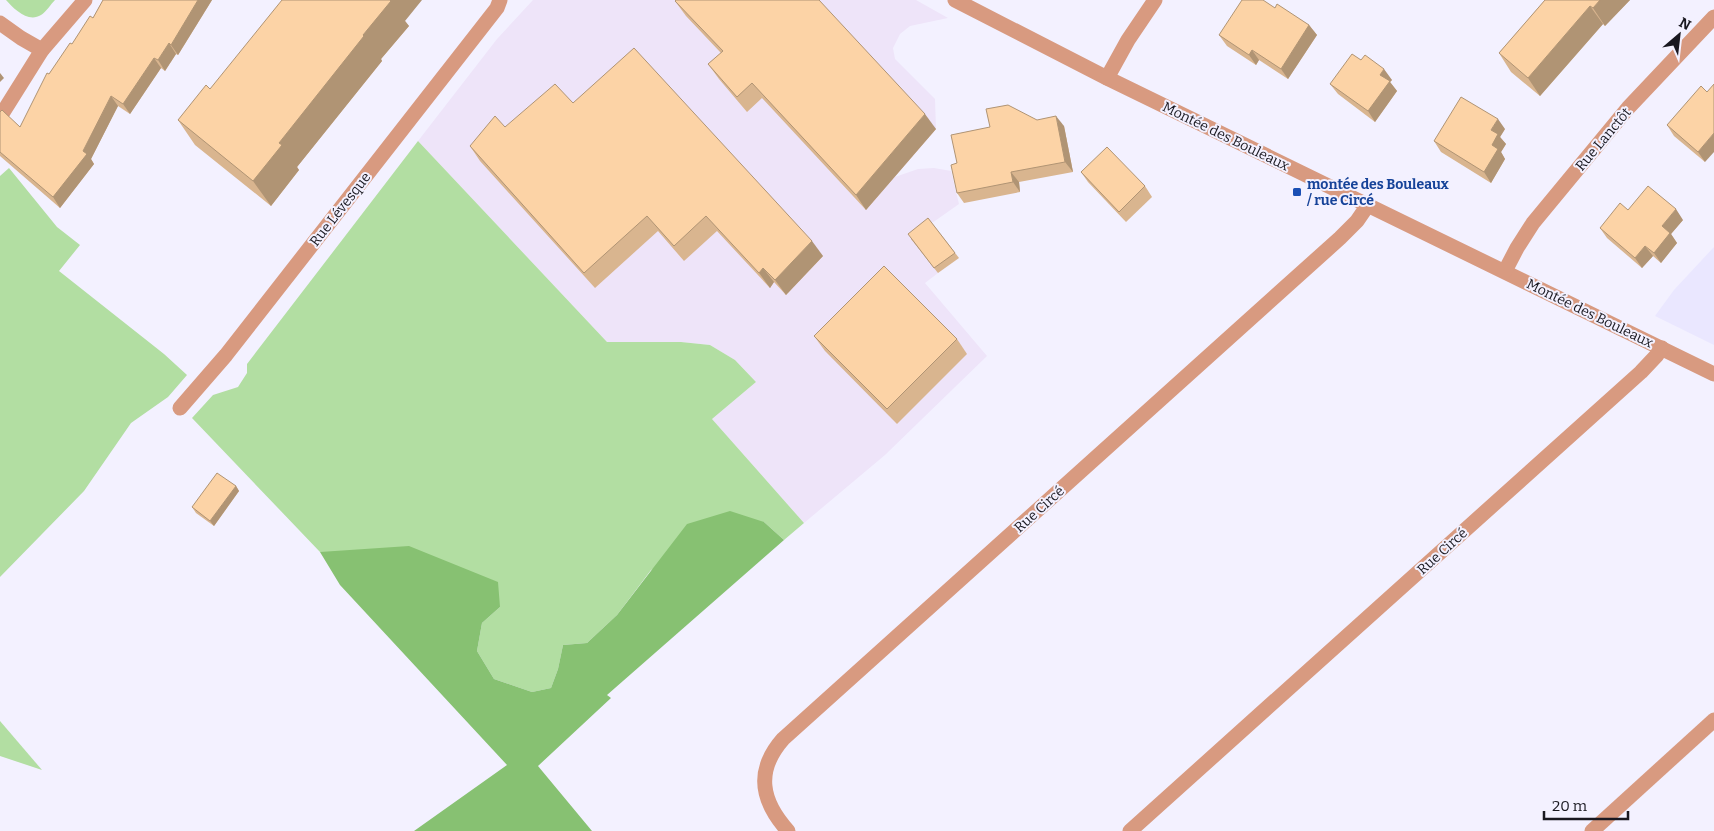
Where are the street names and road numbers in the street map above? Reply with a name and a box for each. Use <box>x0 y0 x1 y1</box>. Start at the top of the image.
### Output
street label: Montée des Bouleaux <box>1160 98 1292 175</box>
street label: Rue Lanctôt <box>1572 104 1635 174</box>
street label: Rue Lévesque <box>306 169 374 250</box>
street label: Montée des Bouleaux <box>1524 275 1656 352</box>
street label: Rue Circé <box>1011 483 1068 536</box>
street label: Rue Circé <box>1414 525 1471 578</box>

